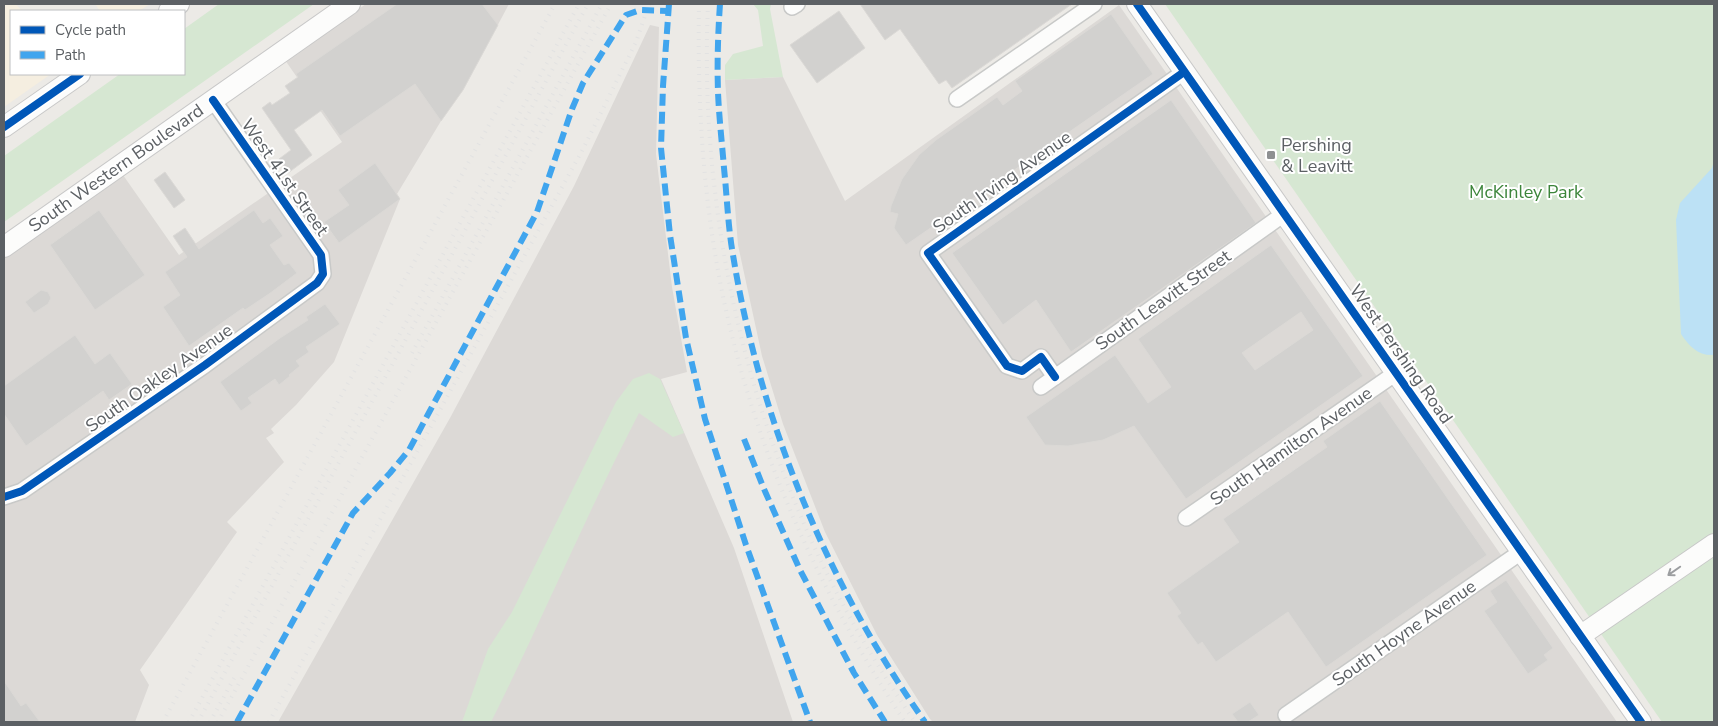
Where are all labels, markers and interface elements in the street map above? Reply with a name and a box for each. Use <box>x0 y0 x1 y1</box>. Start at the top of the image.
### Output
legend <box>10 10 185 75</box>
text: Cycle path <box>55 20 126 40</box>
text: Path <box>55 45 86 65</box>
street label: South Western Boulevard <box>24 98 208 238</box>
street label: West 41st Street <box>236 114 335 241</box>
street label: South Irving Avenue <box>928 125 1076 239</box>
place label: Pershing & Leavitt <box>1281 133 1353 178</box>
marker: Pershing & Leavitt <box>1265 149 1277 161</box>
park label: McKinley Park <box>1469 180 1584 204</box>
street label: South Leavitt Street <box>1090 244 1236 356</box>
street label: West Pershing Road <box>1344 279 1458 429</box>
street label: South Oakley Avenue <box>81 318 237 438</box>
street label: South Hamilton Avenue <box>1205 381 1377 511</box>
one-way arrow <box>1667 566 1681 576</box>
street label: South Hoyne Avenue <box>1327 574 1481 692</box>

